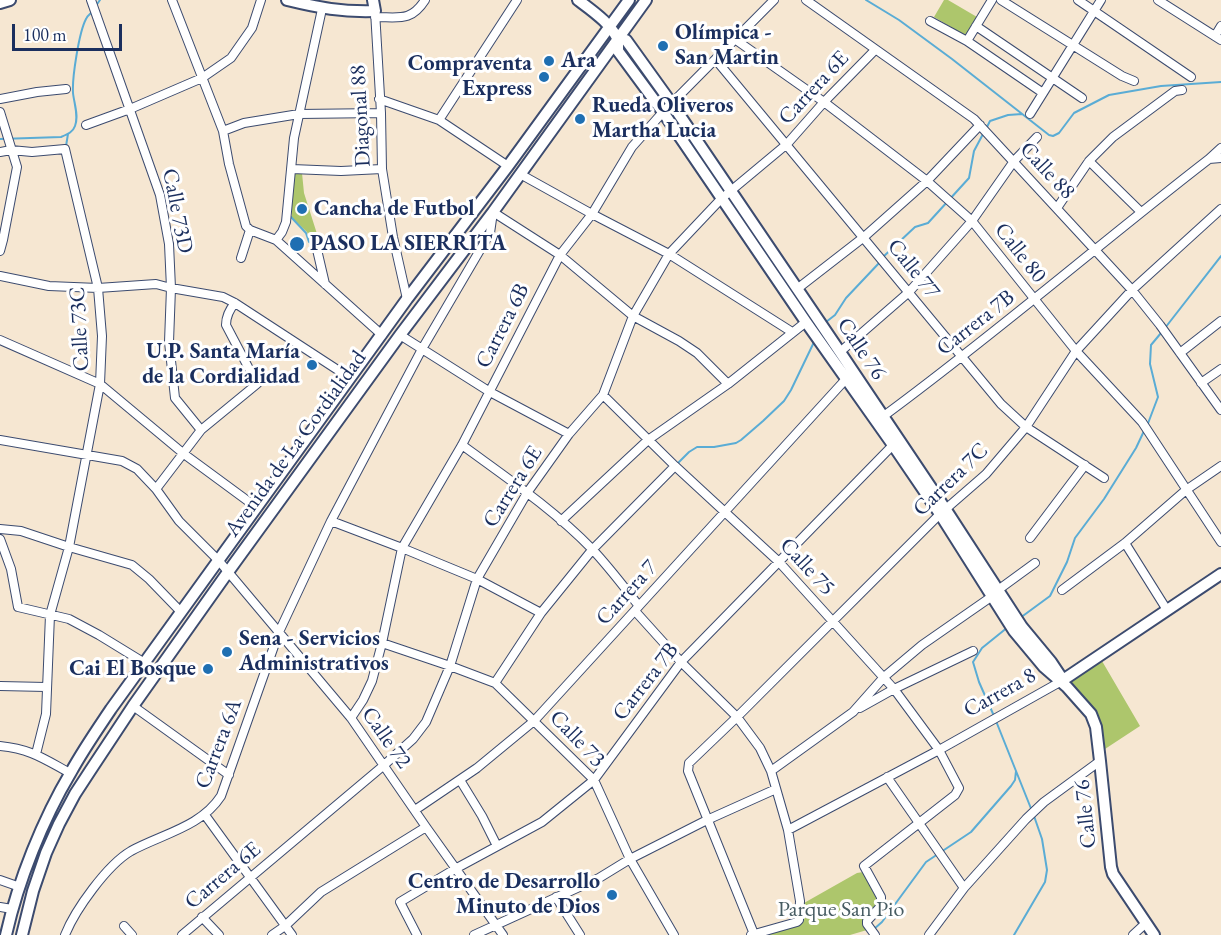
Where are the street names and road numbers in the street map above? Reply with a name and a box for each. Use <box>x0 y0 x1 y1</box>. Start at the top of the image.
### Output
street label: Carrera 6E <box>773 46 855 130</box>
street label: Diagonal 88 <box>345 64 377 168</box>
street label: Calle 88 <box>1014 137 1080 205</box>
street label: Calle 73D <box>156 166 198 256</box>
street label: Calle 80 <box>988 218 1052 288</box>
street label: Calle 77 <box>881 234 945 304</box>
street label: Carrera 6B <box>470 279 536 373</box>
street label: Carrera 7B <box>932 284 1020 362</box>
street label: Calle 73C <box>65 286 95 372</box>
street label: Calle 76 <box>831 313 891 385</box>
street label: Avenida de La Cordialidad <box>220 346 372 542</box>
street label: Carrera 7C <box>908 438 994 522</box>
street label: Carrera 6E <box>478 441 548 533</box>
street label: Calle 75 <box>774 533 840 601</box>
street label: Carrera 7 <box>591 555 663 631</box>
street label: Carrera 7B <box>607 638 685 726</box>
street label: Carrera 8 <box>959 662 1041 724</box>
street label: Carrera 6A <box>190 695 248 793</box>
street label: Calle 72 <box>355 702 417 774</box>
street label: Calle 73 <box>544 705 610 773</box>
street label: Calle 76 <box>1069 778 1103 850</box>
street label: Carrera 6E <box>180 837 266 915</box>

